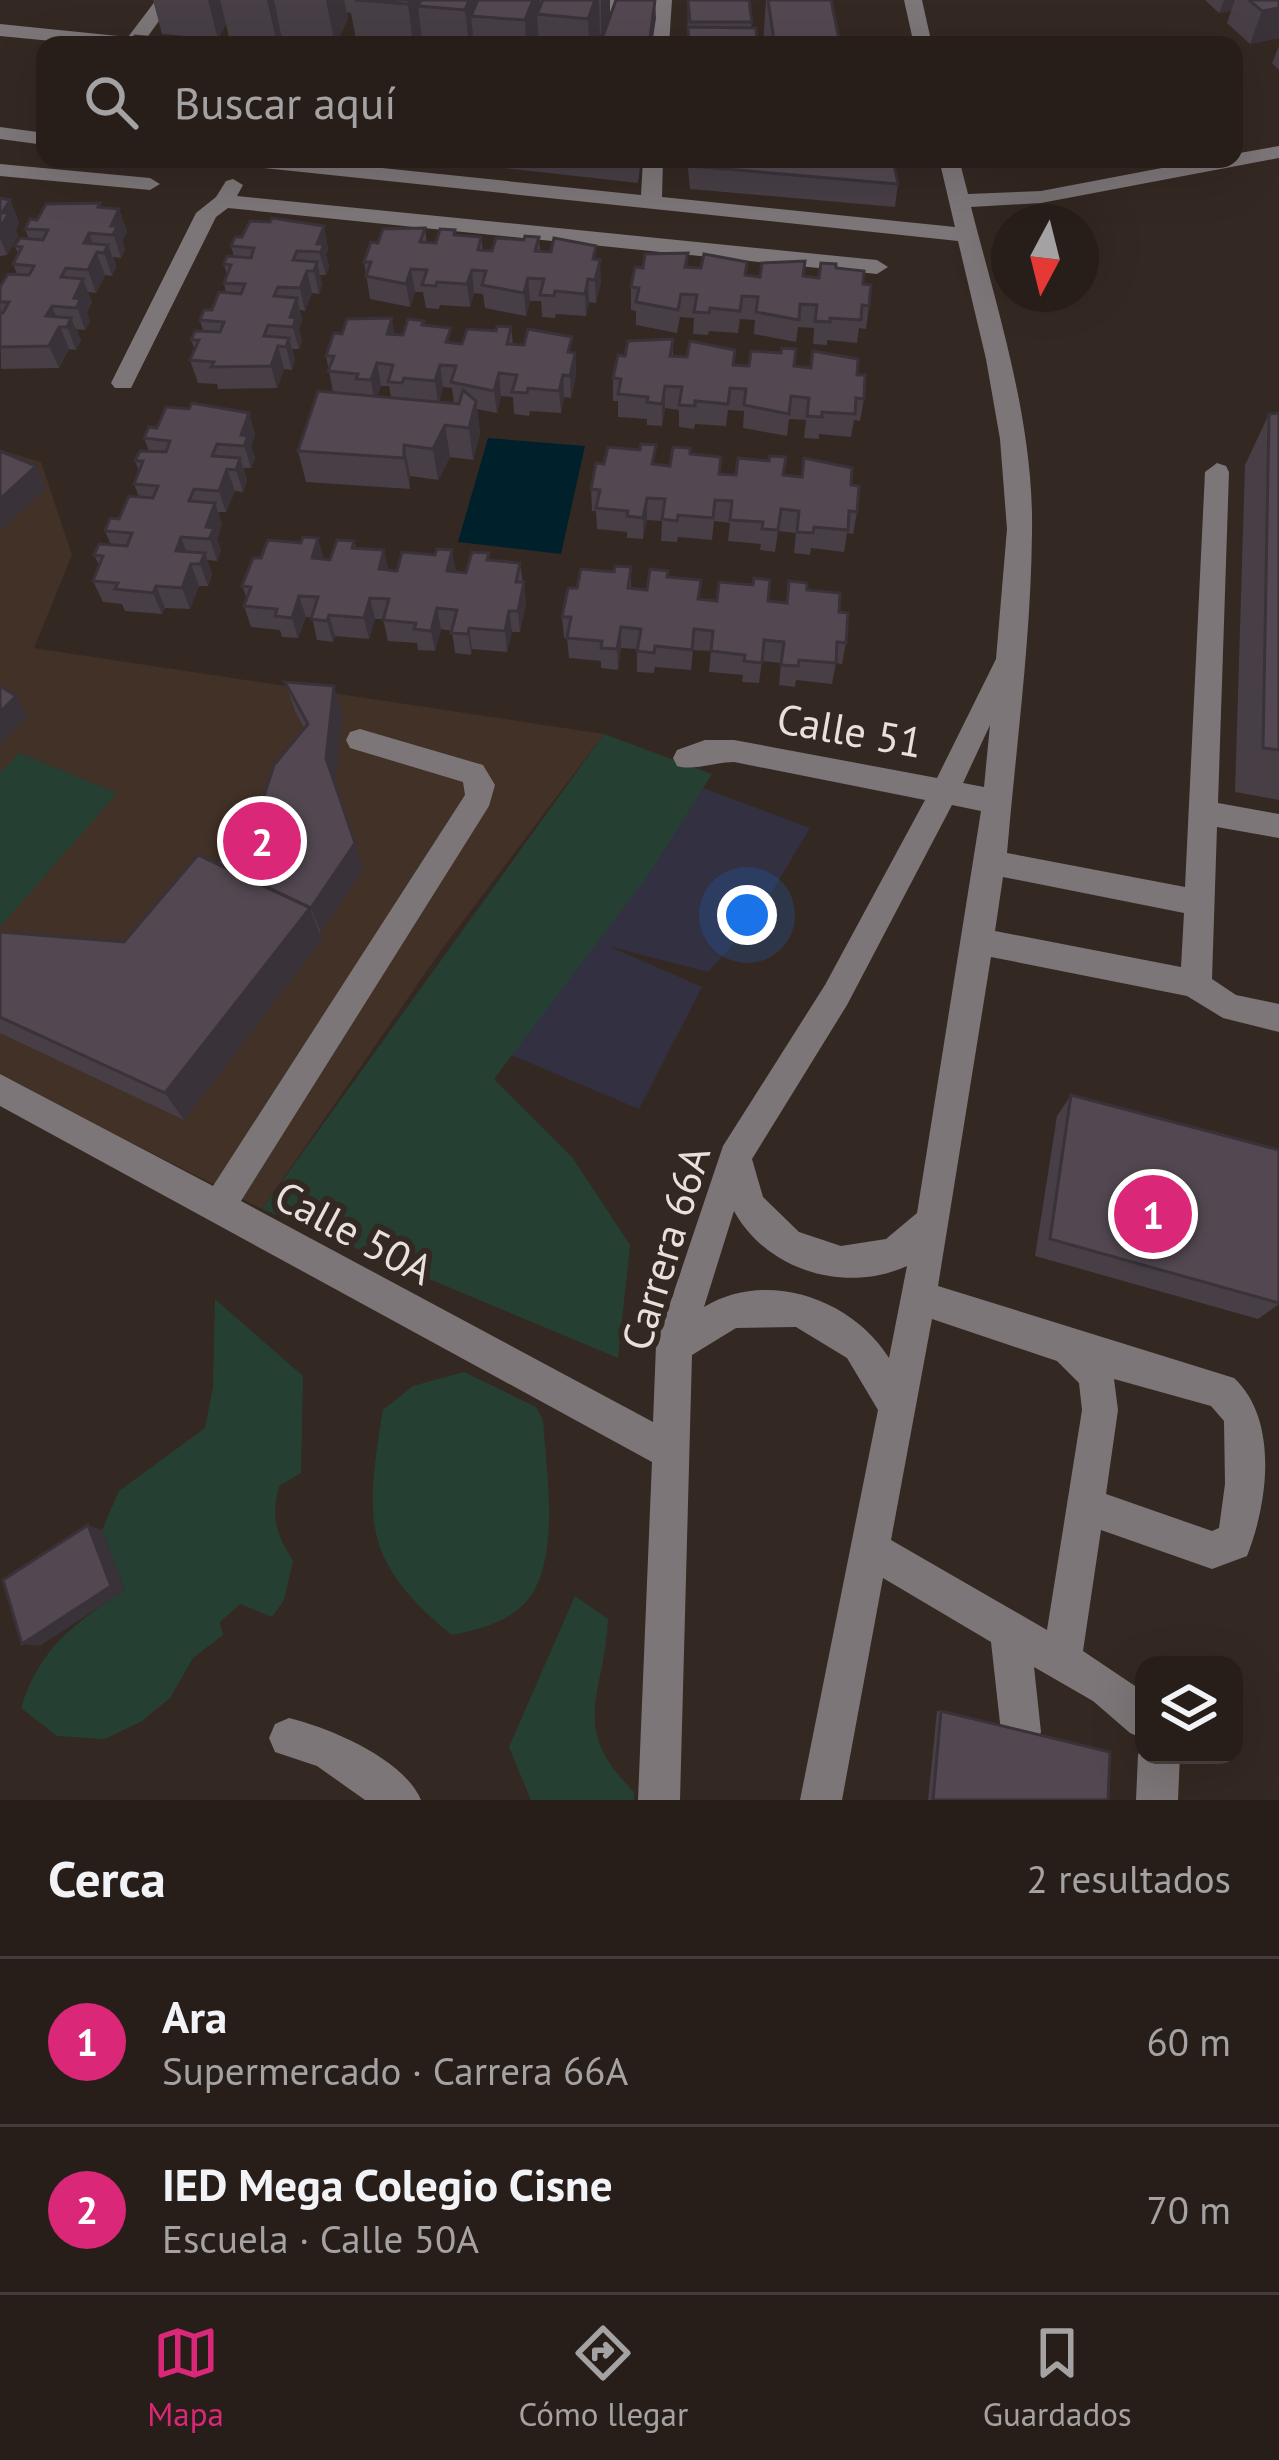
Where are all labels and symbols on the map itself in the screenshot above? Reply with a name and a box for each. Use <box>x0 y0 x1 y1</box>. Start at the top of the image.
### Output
north arrow <box>991 204 1099 312</box>
street label: Calle 51 <box>773 690 927 770</box>
pin: 2 <box>223 796 301 886</box>
your location <box>717 885 777 945</box>
street label: Carrera 66A <box>608 1139 722 1357</box>
street label: Calle 50A <box>265 1167 443 1297</box>
pin: 1 <box>1114 1169 1192 1259</box>

